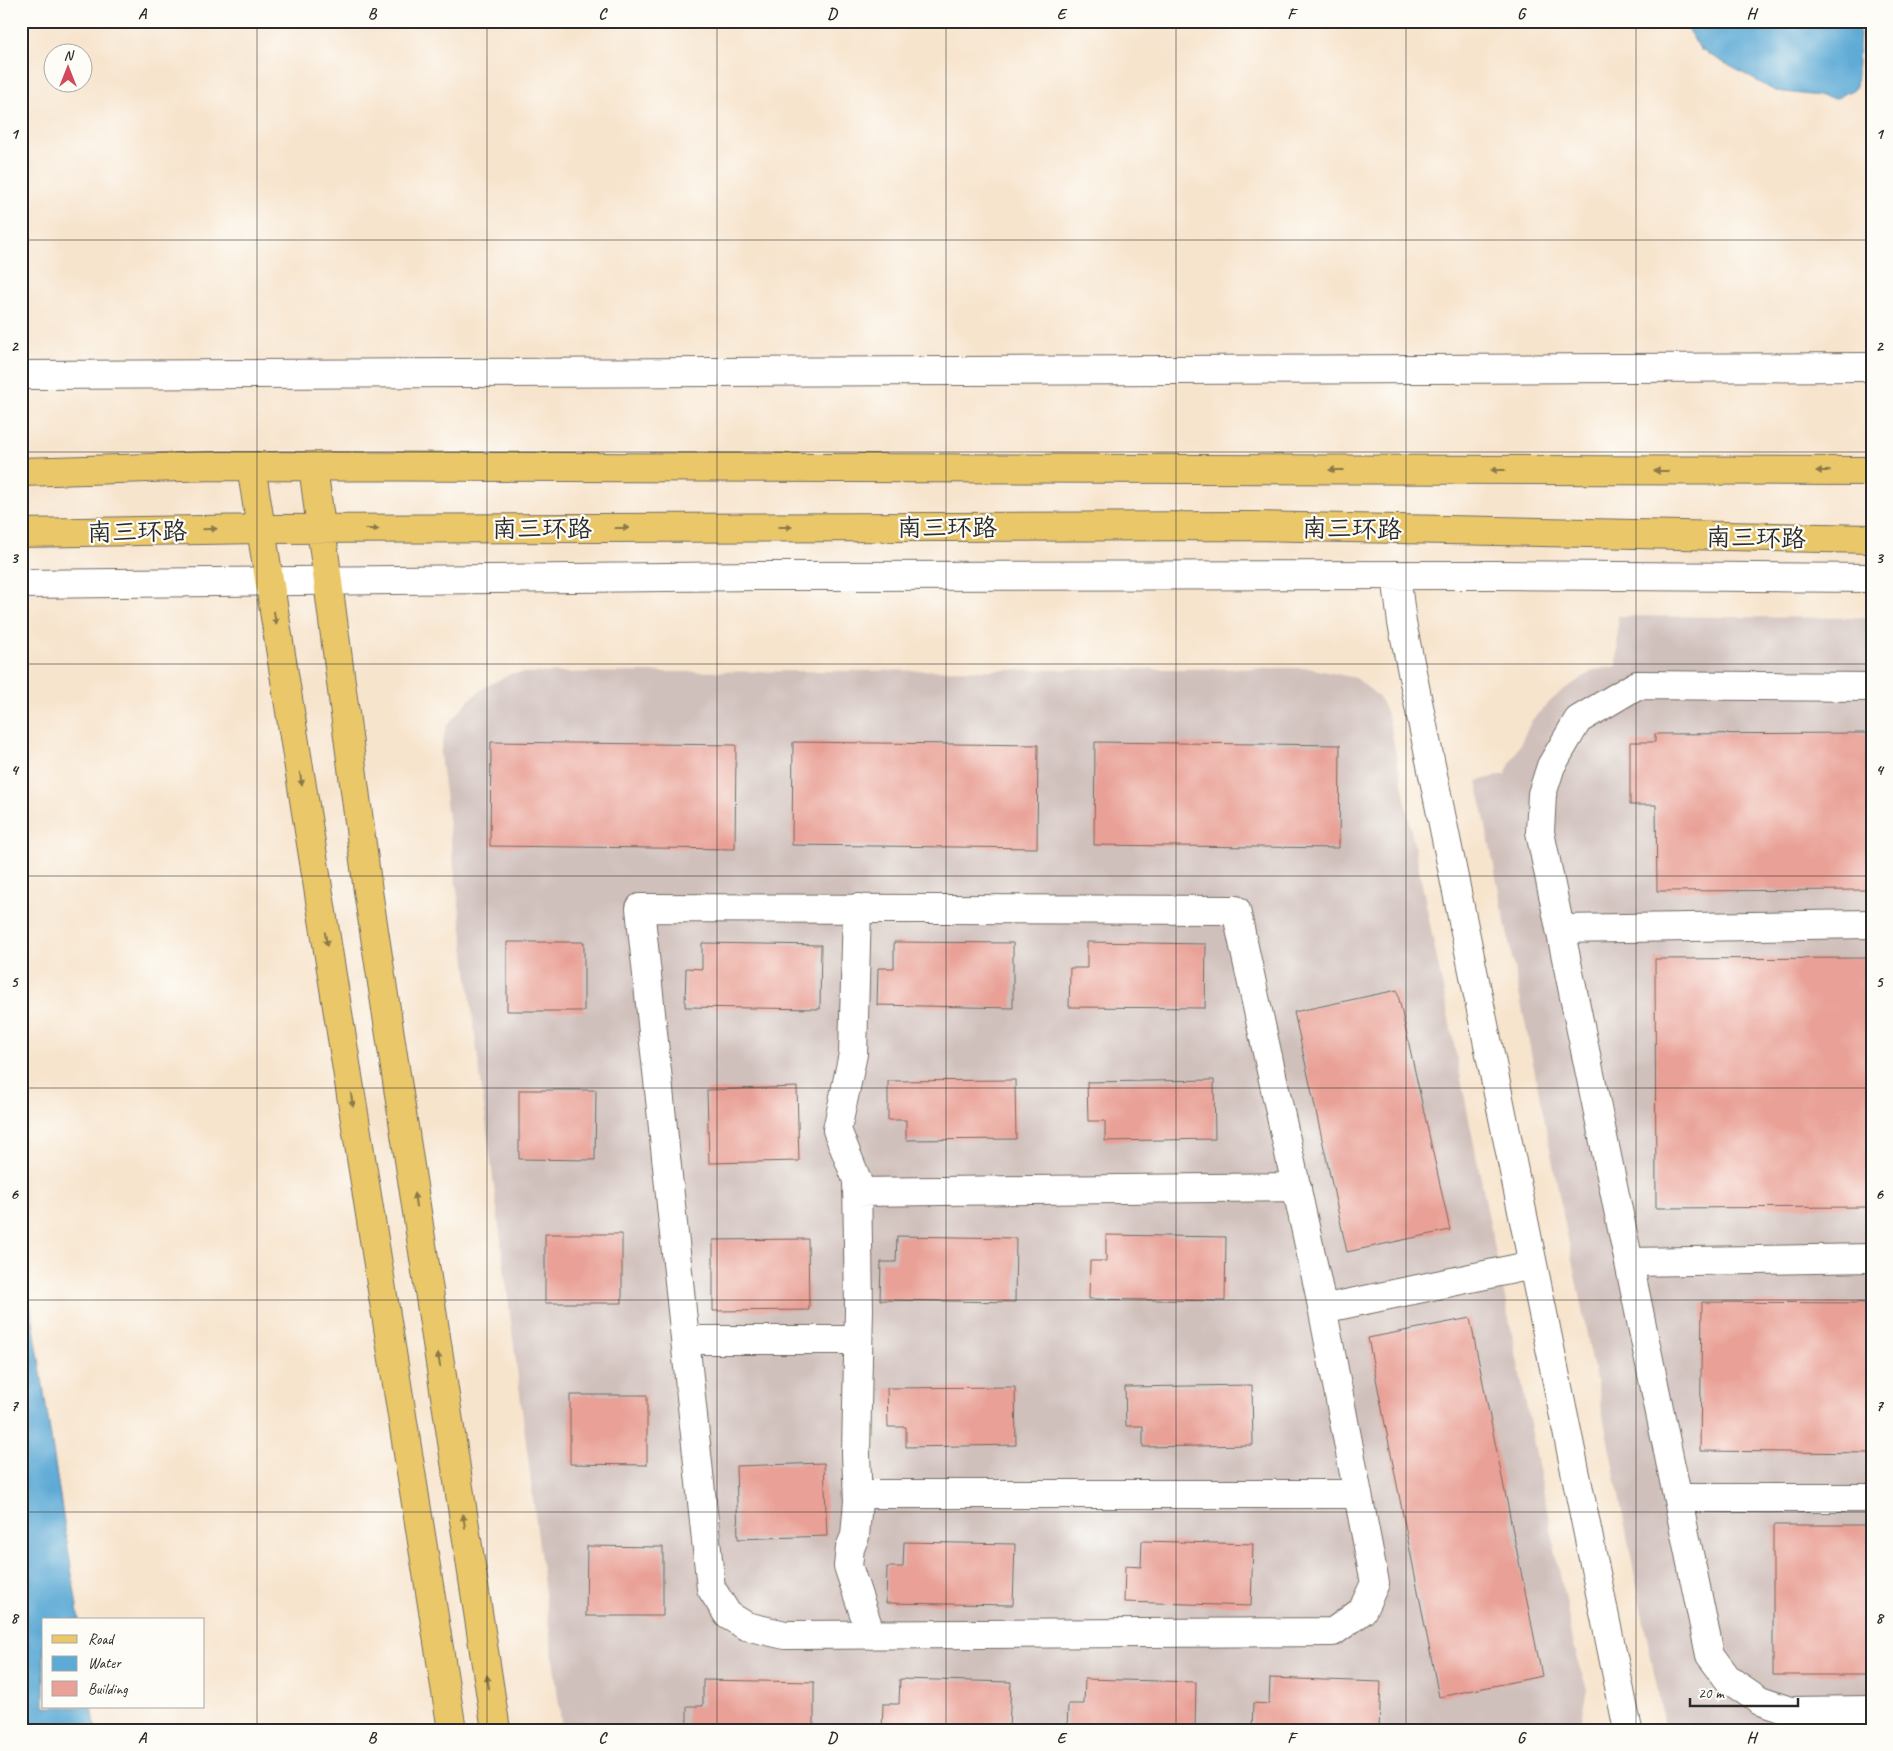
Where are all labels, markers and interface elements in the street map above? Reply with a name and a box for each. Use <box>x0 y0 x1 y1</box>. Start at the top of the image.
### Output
text: A <box>138 4 148 24</box>
text: B <box>368 4 378 24</box>
text: C <box>598 4 608 24</box>
text: D <box>827 4 838 24</box>
text: E <box>1057 4 1068 24</box>
text: F <box>1287 4 1298 24</box>
text: G <box>1517 4 1527 24</box>
text: H <box>1746 4 1758 24</box>
north arrow <box>42 42 92 92</box>
text: N <box>64 47 75 64</box>
text: 1 <box>10 124 19 144</box>
text: 1 <box>1875 124 1884 144</box>
text: 2 <box>10 336 19 356</box>
text: 2 <box>1875 336 1884 356</box>
one-way arrow <box>1327 466 1343 474</box>
one-way arrow <box>1490 466 1506 474</box>
one-way arrow <box>1652 467 1668 475</box>
one-way arrow <box>1815 467 1831 475</box>
street label: 南三环路 <box>897 512 997 544</box>
street label: 南三环路 <box>1302 512 1402 546</box>
street label: 南三环路 <box>492 513 592 545</box>
street label: 南三环路 <box>87 515 187 549</box>
street label: 南三环路 <box>1706 521 1806 555</box>
one-way arrow <box>777 523 793 531</box>
one-way arrow <box>615 524 631 532</box>
one-way arrow <box>202 525 218 533</box>
one-way arrow <box>365 525 381 533</box>
text: 3 <box>10 548 19 568</box>
text: 3 <box>1875 548 1884 568</box>
one-way arrow <box>272 611 280 627</box>
text: 4 <box>10 760 19 780</box>
text: 4 <box>1875 760 1884 780</box>
one-way arrow <box>297 771 305 787</box>
one-way arrow <box>323 932 331 948</box>
text: 5 <box>11 972 20 992</box>
text: 5 <box>1876 972 1885 992</box>
one-way arrow <box>348 1092 356 1108</box>
text: 6 <box>10 1184 19 1204</box>
text: 6 <box>1875 1184 1884 1204</box>
one-way arrow <box>410 1191 418 1207</box>
one-way arrow <box>435 1352 443 1368</box>
text: 7 <box>10 1396 19 1416</box>
text: 7 <box>1875 1396 1884 1416</box>
one-way arrow <box>460 1513 468 1529</box>
text: 8 <box>10 1608 19 1628</box>
text: 8 <box>1875 1608 1884 1628</box>
legend <box>42 1618 205 1708</box>
text: Road <box>88 1630 115 1649</box>
text: Water <box>88 1654 122 1673</box>
one-way arrow <box>484 1673 492 1689</box>
scale bar <box>1690 1676 1798 1708</box>
text: Building <box>88 1680 128 1699</box>
text: 20 m <box>1698 1684 1725 1703</box>
text: A <box>138 1728 148 1748</box>
text: B <box>368 1728 378 1748</box>
text: C <box>598 1728 608 1748</box>
text: D <box>827 1728 838 1748</box>
text: E <box>1057 1728 1068 1748</box>
text: F <box>1287 1728 1298 1748</box>
text: G <box>1517 1728 1527 1748</box>
text: H <box>1746 1728 1758 1748</box>

